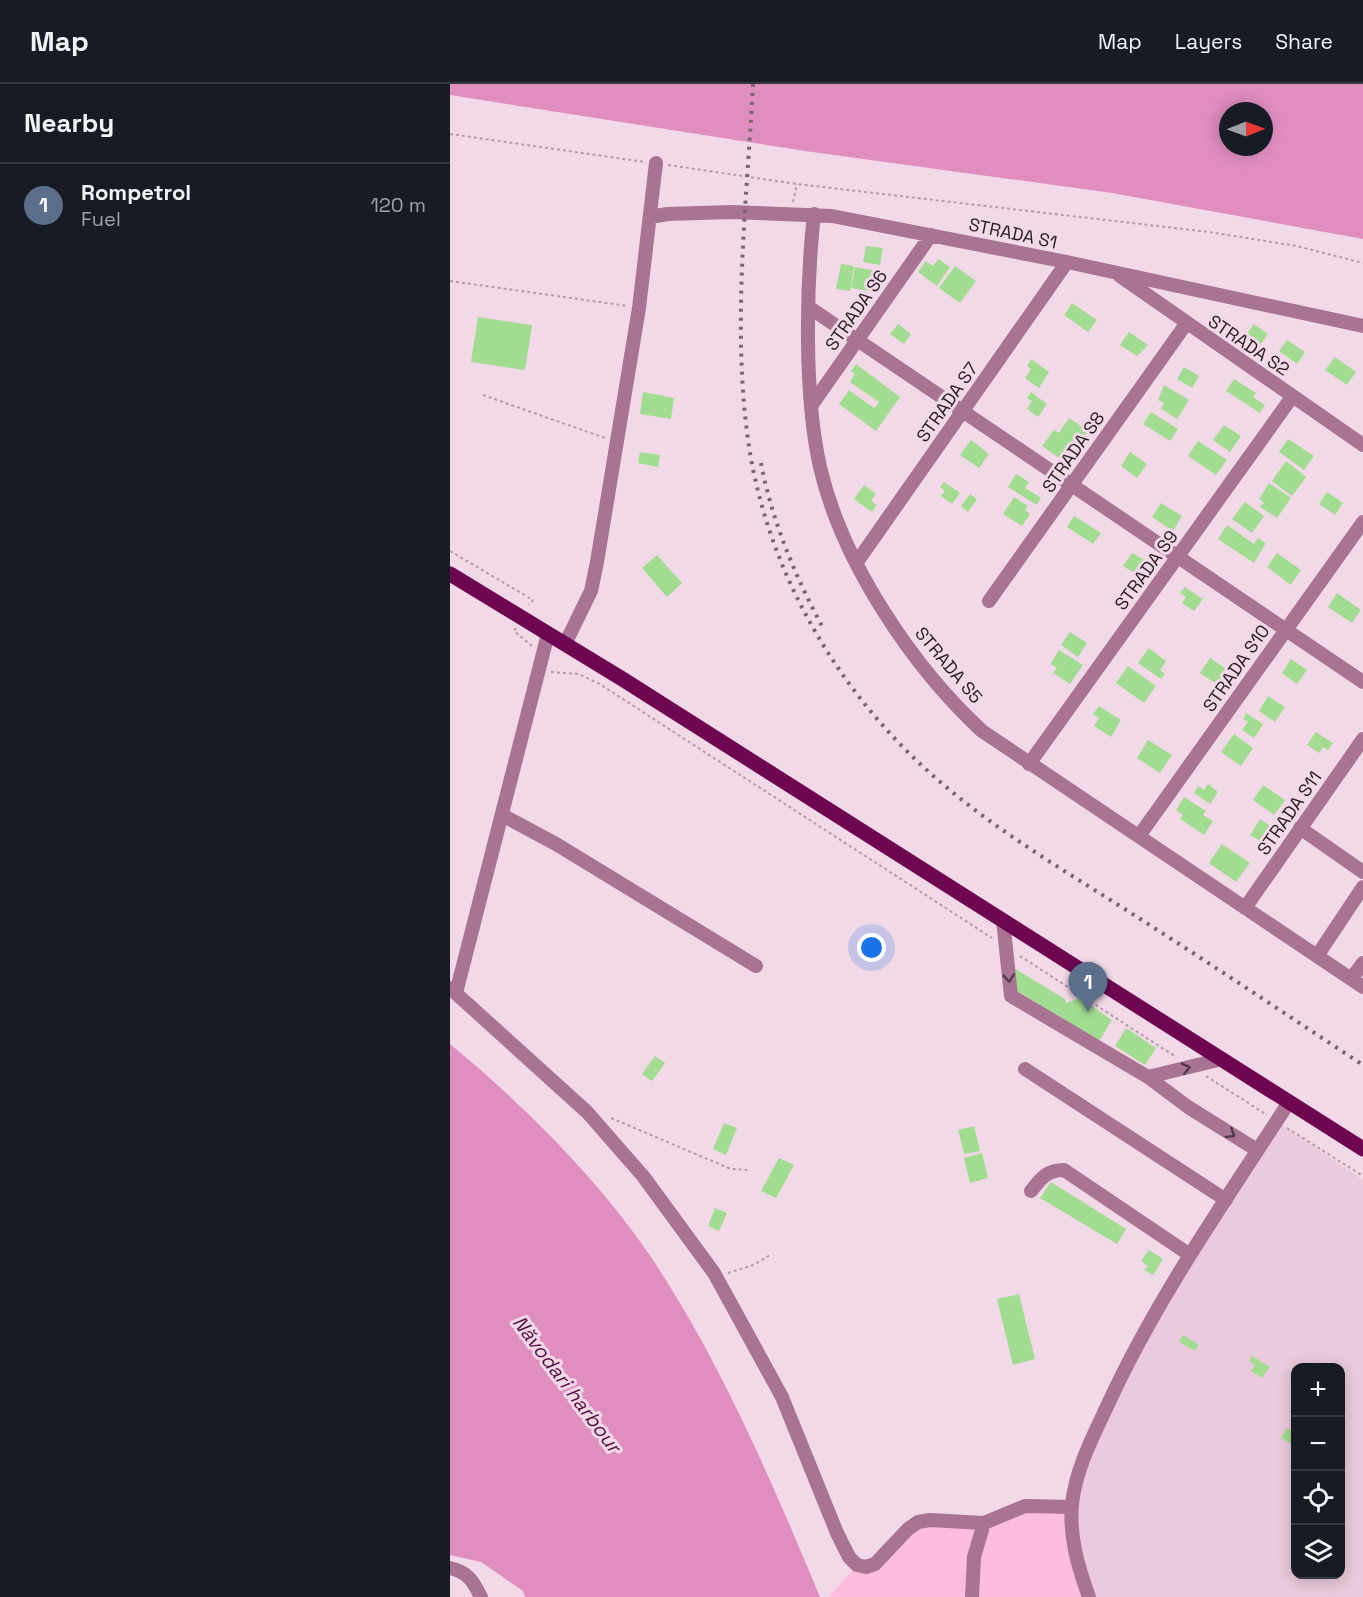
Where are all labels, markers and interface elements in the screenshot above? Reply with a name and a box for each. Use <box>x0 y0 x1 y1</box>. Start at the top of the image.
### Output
text: Map <box>30 23 89 59</box>
text: Map <box>1098 28 1142 55</box>
text: Layers <box>1175 28 1242 55</box>
text: Share <box>1275 28 1333 55</box>
north arrow <box>1219 102 1273 156</box>
text: Nearby <box>24 106 114 140</box>
text: Rompetrol <box>81 178 191 206</box>
text: 1 <box>39 192 48 218</box>
text: 120 m <box>370 192 426 218</box>
text: Fuel <box>81 206 121 232</box>
street label: STRADA S1 <box>967 212 1059 254</box>
street label: STRADA S6 <box>820 265 892 355</box>
street label: STRADA S2 <box>1204 309 1294 381</box>
street label: STRADA S7 <box>911 358 983 446</box>
street label: STRADA S8 <box>1037 407 1109 497</box>
street label: STRADA S9 <box>1109 525 1183 615</box>
street label: STRADA S10 <box>1198 620 1274 716</box>
street label: STRADA S5 <box>910 622 988 708</box>
street label: STRADA S11 <box>1252 767 1326 859</box>
your location <box>857 933 886 962</box>
pin: 1 <box>1068 962 1108 1012</box>
one-way arrow <box>1002 974 1015 983</box>
one-way arrow <box>1181 1062 1191 1075</box>
one-way arrow <box>1225 1126 1235 1138</box>
water label: Năvodari harbour <box>507 1310 629 1460</box>
map controls <box>1291 1363 1345 1579</box>
button: + <box>1291 1363 1345 1417</box>
button: − <box>1291 1417 1345 1471</box>
button: locate <box>1291 1471 1345 1525</box>
button: layers <box>1291 1525 1345 1579</box>

